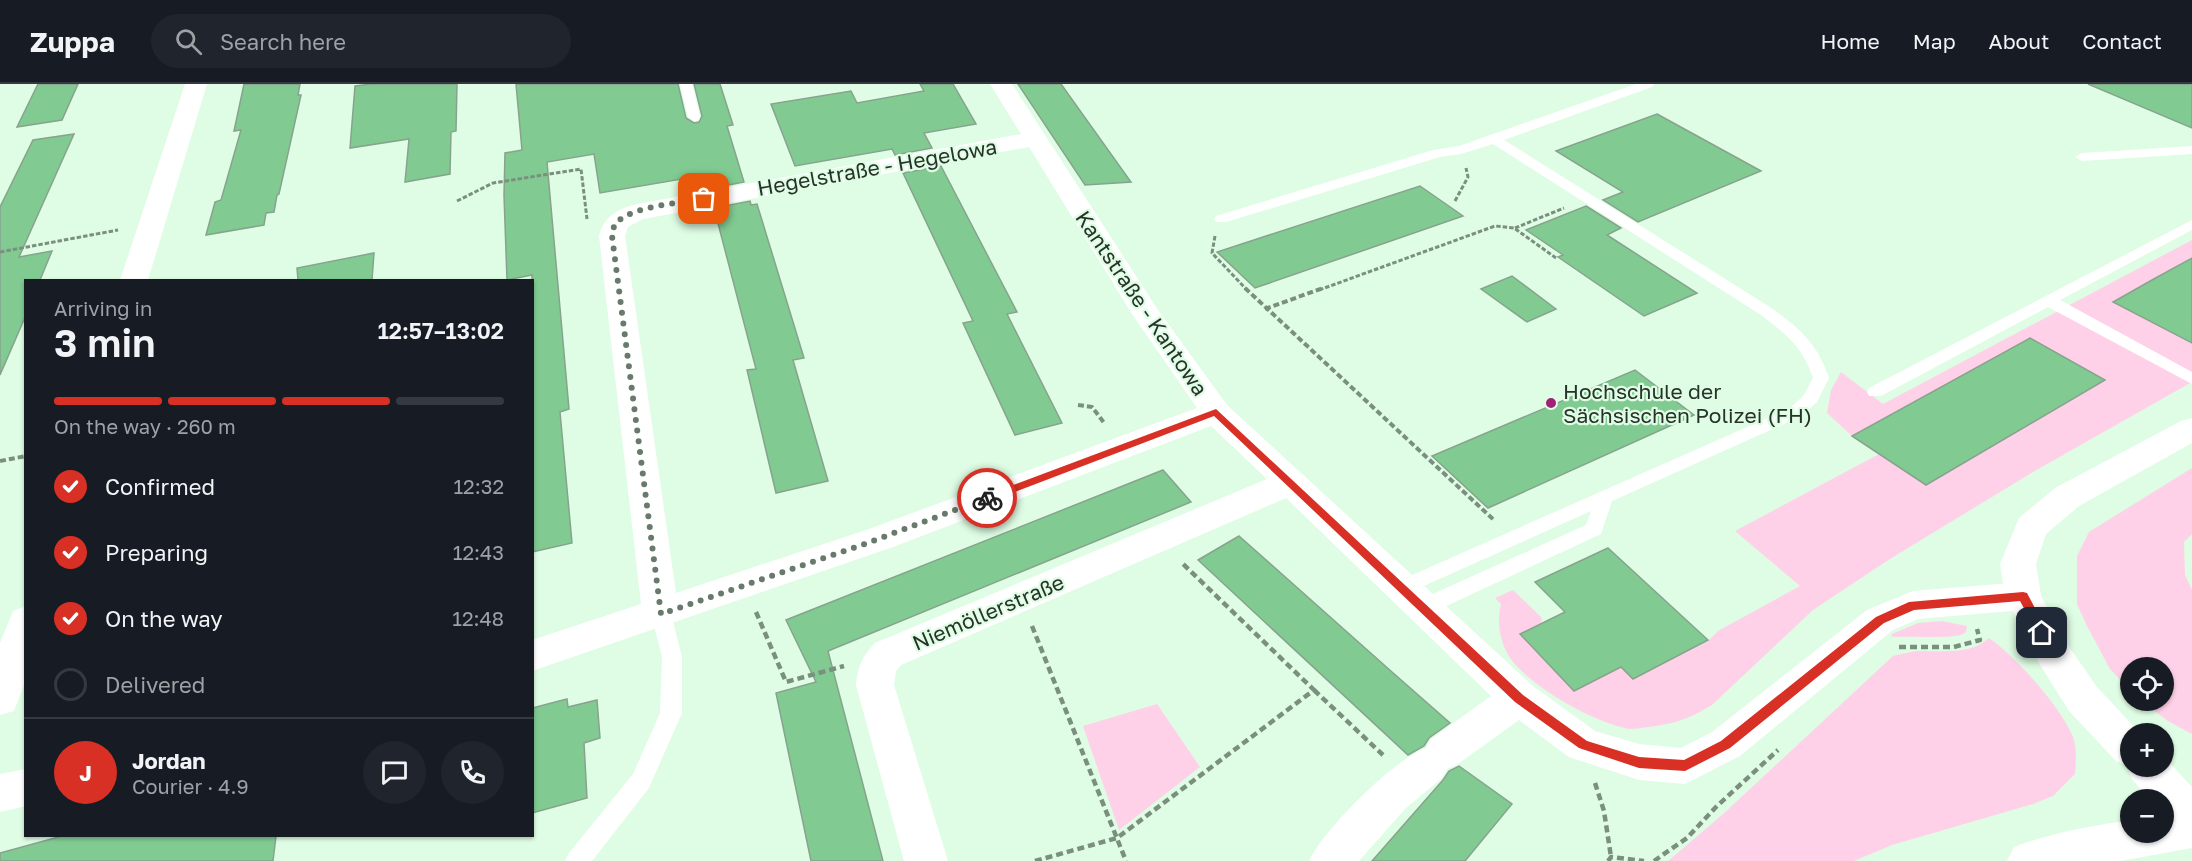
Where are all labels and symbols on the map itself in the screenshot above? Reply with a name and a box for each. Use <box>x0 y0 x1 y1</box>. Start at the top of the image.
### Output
street label: Hegelstraße - Hegelowa <box>755 133 999 201</box>
pin <box>678 173 729 224</box>
street label: Kantstraße - Kantowa <box>1070 206 1214 400</box>
place label: Hochschule der Sächsischen Polizei (FH) <box>1563 378 1812 428</box>
marker: Hochschule der Sächsischen Polizei (FH) <box>1544 396 1558 410</box>
courier <box>957 468 1017 528</box>
street label: Niemöllerstraße <box>908 568 1068 656</box>
pin <box>2016 607 2067 658</box>

